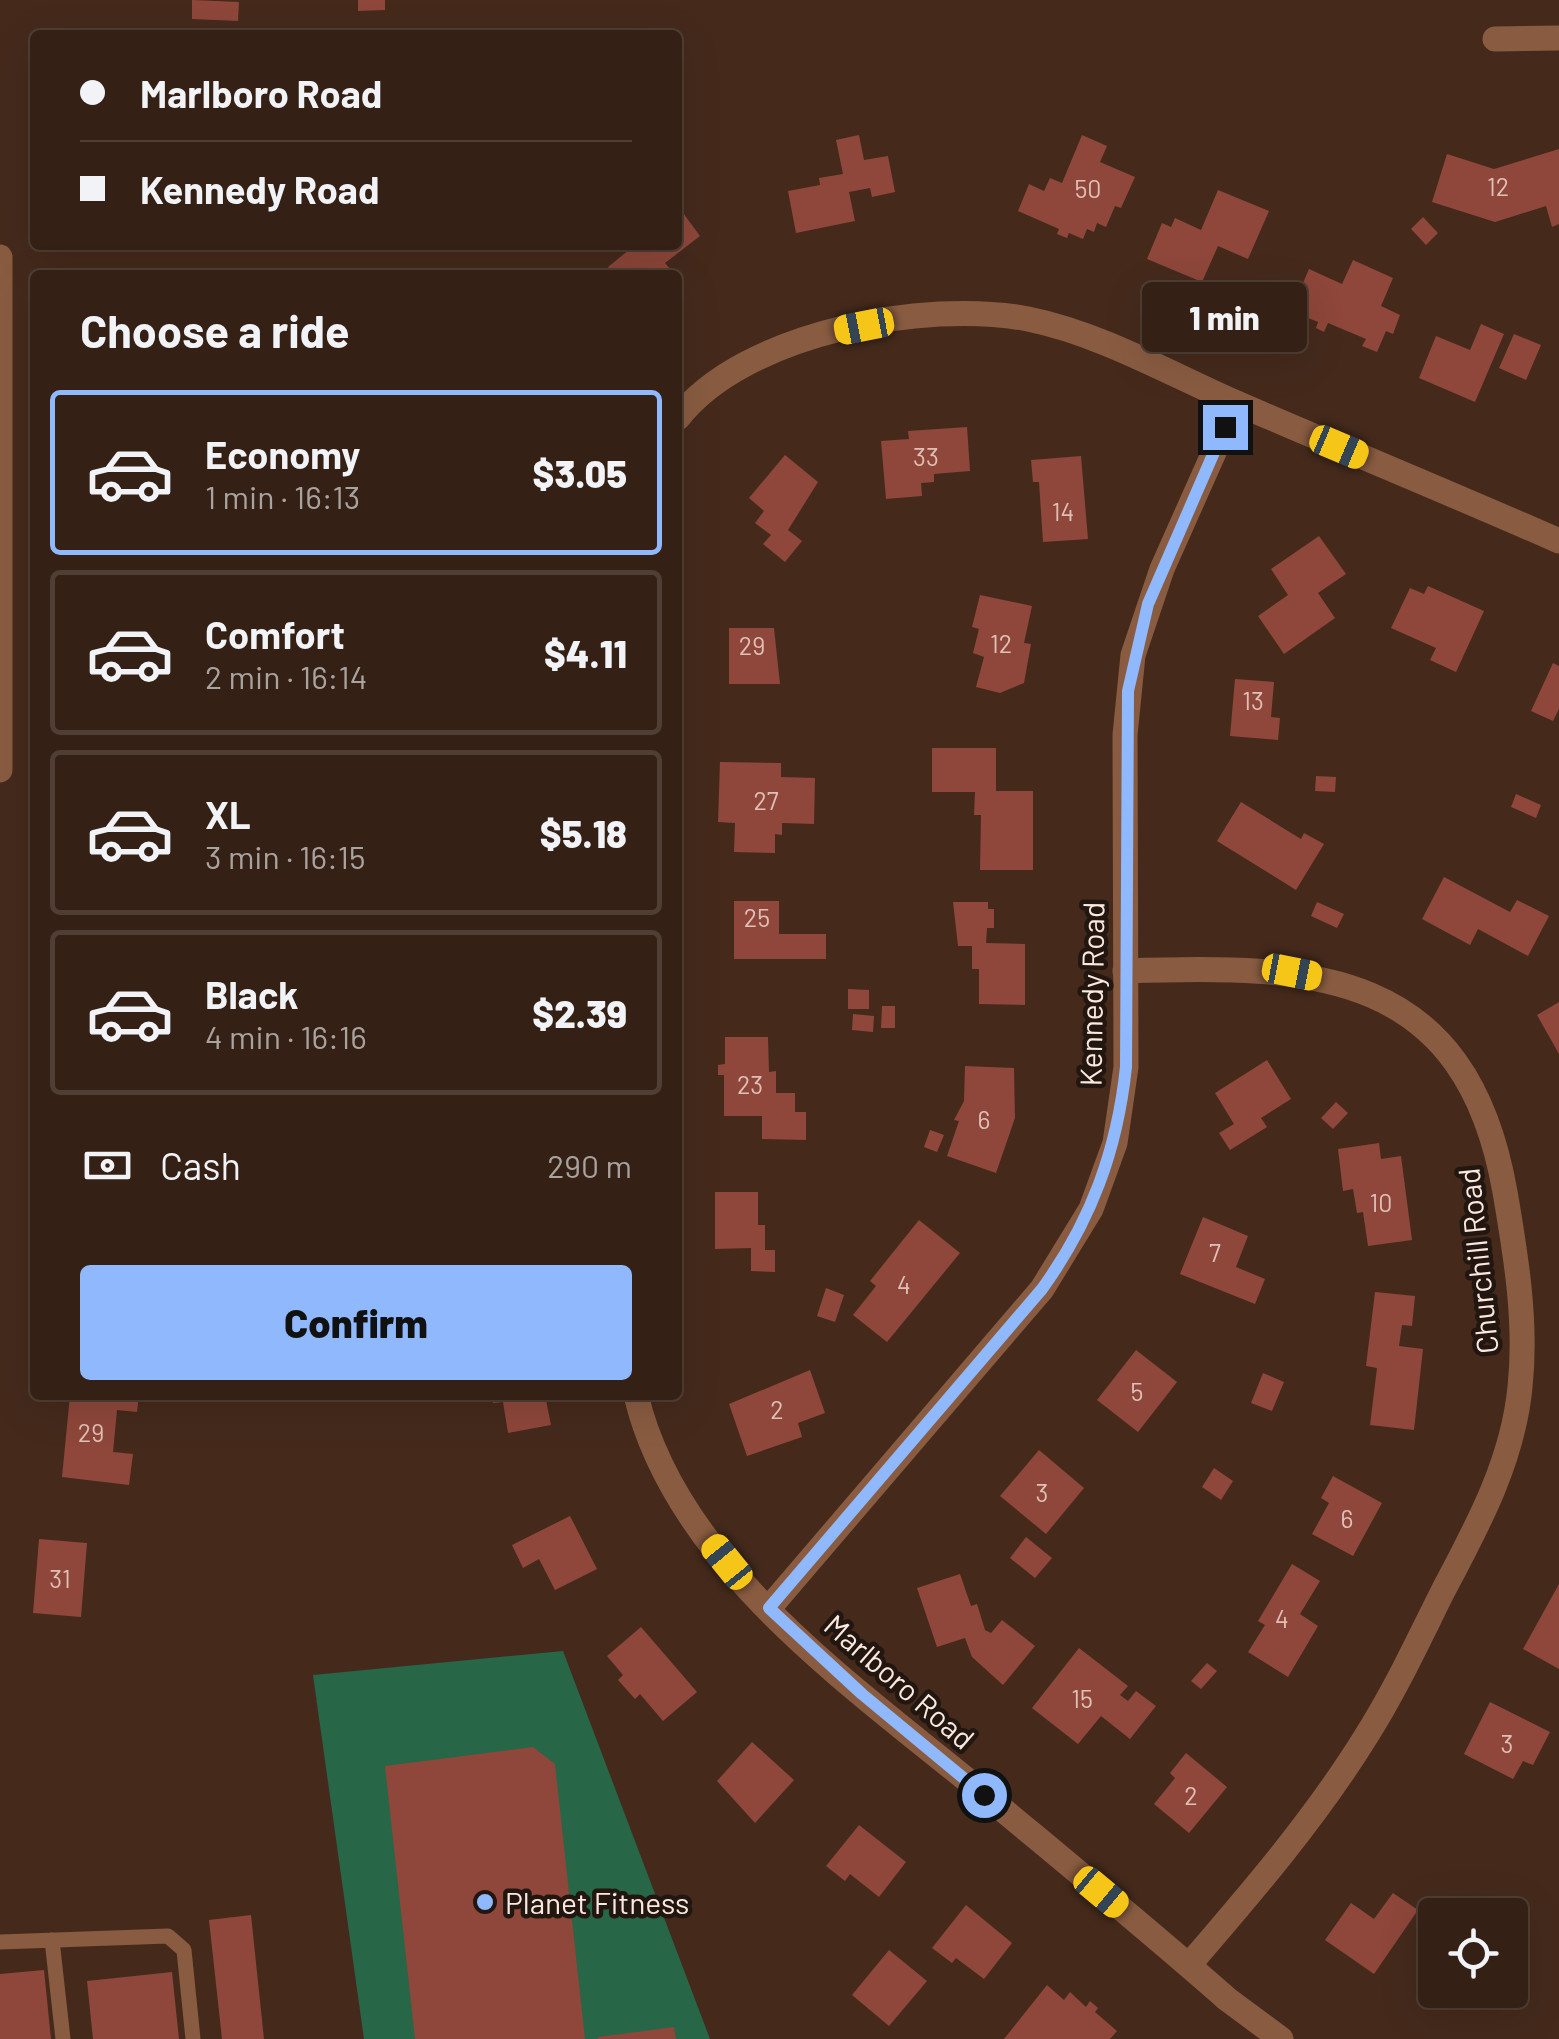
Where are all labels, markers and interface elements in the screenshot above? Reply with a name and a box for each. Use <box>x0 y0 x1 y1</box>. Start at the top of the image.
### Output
text: Marlboro Road <box>140 70 382 116</box>
text: Kennedy Road <box>140 166 379 212</box>
house number: 12 <box>1487 171 1509 201</box>
house number: 50 <box>1075 173 1101 203</box>
callout: 1 min <box>1142 282 1308 352</box>
text: 1 min <box>1189 298 1260 336</box>
text: Choose a ride <box>80 303 350 357</box>
car <box>832 306 896 346</box>
route end <box>1203 405 1248 450</box>
car <box>1306 421 1372 473</box>
icon: car <box>85 428 175 518</box>
text: Economy <box>205 431 360 477</box>
house number: 33 <box>913 441 939 471</box>
text: $3.05 <box>533 450 627 496</box>
text: 1 min · 16:13 <box>205 477 360 515</box>
house number: 14 <box>1052 496 1074 526</box>
icon: car <box>85 608 175 698</box>
text: Comfort <box>205 611 345 657</box>
house number: 12 <box>990 628 1012 658</box>
text: $4.11 <box>544 630 627 676</box>
house number: 29 <box>739 630 765 660</box>
text: 2 min · 16:14 <box>205 657 367 695</box>
house number: 13 <box>1242 685 1264 715</box>
house number: 27 <box>753 785 779 815</box>
icon: car <box>85 788 175 878</box>
text: XL <box>205 791 251 837</box>
text: $5.18 <box>540 810 627 856</box>
text: 3 min · 16:15 <box>205 837 365 875</box>
street label: Kennedy Road <box>1071 901 1111 1087</box>
house number: 25 <box>744 902 770 932</box>
car <box>1260 952 1324 992</box>
icon: car <box>85 968 175 1058</box>
text: Black <box>205 971 299 1017</box>
text: $2.39 <box>532 990 627 1036</box>
text: 4 min · 16:16 <box>205 1017 367 1055</box>
house number: 23 <box>737 1069 763 1099</box>
house number: 6 <box>978 1104 990 1134</box>
icon: cash <box>80 1138 135 1193</box>
text: Cash <box>160 1142 241 1188</box>
text: 290 m <box>547 1146 632 1184</box>
street label: Churchill Road <box>1449 1166 1505 1356</box>
house number: 10 <box>1370 1187 1392 1217</box>
house number: 7 <box>1209 1237 1221 1267</box>
button: Confirm <box>80 1265 632 1380</box>
house number: 4 <box>897 1269 911 1299</box>
house number: 5 <box>1131 1376 1143 1406</box>
house number: 2 <box>770 1394 784 1424</box>
house number: 29 <box>78 1417 104 1447</box>
house number: 3 <box>1036 1477 1048 1507</box>
house number: 6 <box>1341 1503 1353 1533</box>
car <box>696 1529 758 1595</box>
house number: 31 <box>49 1563 71 1593</box>
house number: 4 <box>1275 1603 1289 1633</box>
street label: Marlboro Road <box>818 1606 982 1756</box>
house number: 15 <box>1071 1683 1093 1713</box>
house number: 3 <box>1501 1728 1513 1758</box>
route start <box>962 1773 1007 1818</box>
house number: 2 <box>1184 1780 1198 1810</box>
car <box>1068 1861 1134 1923</box>
place label: Planet Fitness <box>505 1884 689 1920</box>
marker: Planet Fitness <box>474 1891 496 1913</box>
map controls <box>1418 1898 1528 2008</box>
button: locate <box>1418 1898 1528 2008</box>

